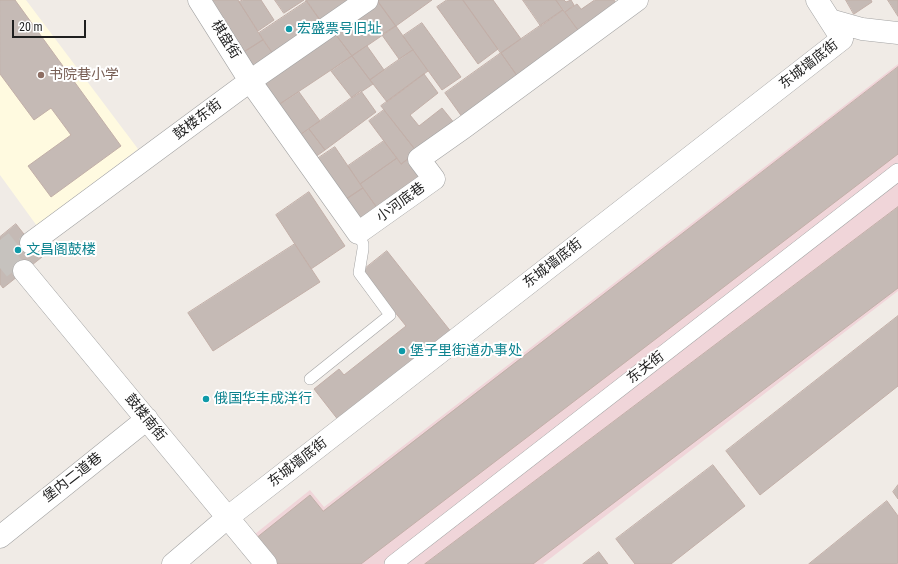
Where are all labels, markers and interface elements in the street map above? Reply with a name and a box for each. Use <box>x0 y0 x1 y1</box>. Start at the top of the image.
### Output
scale bar <box>14 12 88 38</box>
street label: 棋盘街 <box>207 18 243 62</box>
text: 20 m <box>19 20 43 34</box>
place label: 宏盛票号旧址 <box>297 21 381 37</box>
marker: 宏盛票号旧址 <box>284 24 294 34</box>
street label: 东城墙底街 <box>776 37 842 93</box>
place label: 书院巷小学 <box>49 67 119 83</box>
marker: 书院巷小学 <box>36 70 46 80</box>
street label: 鼓楼东街 <box>171 96 225 144</box>
street label: 小河底巷 <box>373 180 429 226</box>
street label: 东城墙底街 <box>520 236 586 292</box>
place label: 文昌阁鼓楼 <box>26 242 96 258</box>
marker: 文昌阁鼓楼 <box>13 245 23 255</box>
place label: 堡子里街道办事处 <box>410 343 522 359</box>
marker: 堡子里街道办事处 <box>397 346 407 356</box>
street label: 东关街 <box>624 348 668 388</box>
street label: 鼓楼南街 <box>121 391 169 445</box>
place label: 俄国华丰成洋行 <box>214 391 312 407</box>
marker: 俄国华丰成洋行 <box>201 394 211 404</box>
street label: 东城墙底街 <box>265 435 331 491</box>
street label: 堡内二道巷 <box>40 450 106 506</box>

